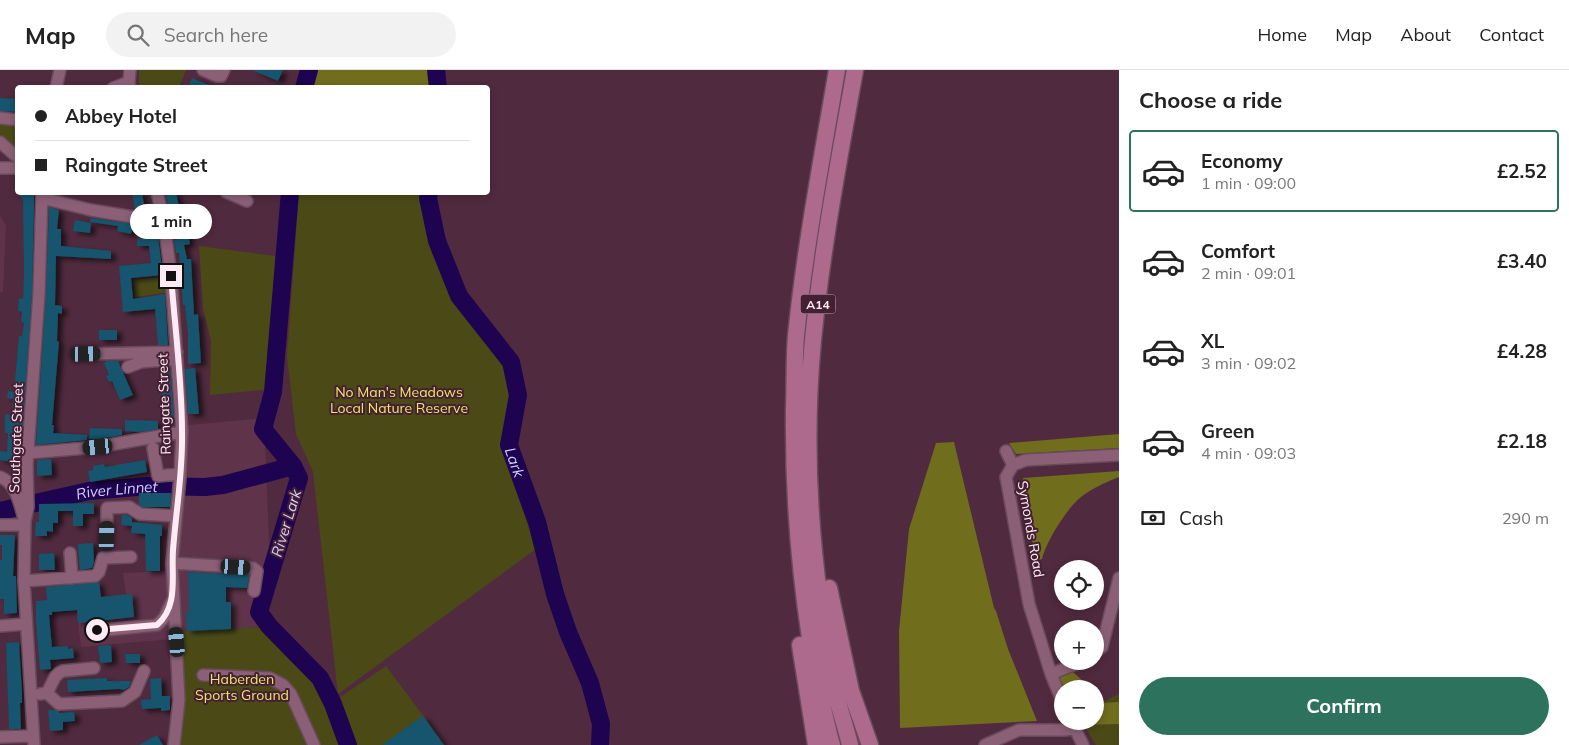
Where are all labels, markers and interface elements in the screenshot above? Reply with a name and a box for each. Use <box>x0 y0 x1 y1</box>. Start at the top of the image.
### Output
search box <box>106 12 456 57</box>
text: Map <box>25 20 76 50</box>
icon: search <box>124 21 152 49</box>
text: Search here <box>164 23 268 47</box>
text: Home <box>1257 23 1307 46</box>
text: Map <box>1335 23 1372 46</box>
text: About <box>1400 23 1451 46</box>
text: Contact <box>1479 23 1544 46</box>
text: Choose a ride <box>1139 86 1282 114</box>
text: Abbey Hotel <box>65 104 177 128</box>
icon: car <box>1141 149 1186 194</box>
text: Economy <box>1201 149 1283 173</box>
text: Raingate Street <box>65 153 207 177</box>
text: £2.52 <box>1497 159 1547 183</box>
text: 1 min · 09:00 <box>1201 173 1296 193</box>
callout: 1 min <box>130 204 212 238</box>
text: 1 min <box>150 211 192 231</box>
icon: car <box>1141 239 1186 284</box>
text: Comfort <box>1201 239 1275 263</box>
text: £3.40 <box>1497 249 1547 273</box>
text: 2 min · 09:01 <box>1201 263 1296 283</box>
route end <box>160 265 182 287</box>
road number: A14 <box>800 294 836 313</box>
icon: car <box>1141 329 1186 374</box>
text: XL <box>1201 329 1224 353</box>
text: £4.28 <box>1497 339 1547 363</box>
car <box>70 346 101 362</box>
street label: Raingate Street <box>153 353 175 455</box>
text: 3 min · 09:02 <box>1201 353 1296 373</box>
street label: Southgate Street <box>5 383 27 493</box>
park label: No Man's Meadows Local Nature Reserve <box>330 383 468 417</box>
icon: car <box>1141 419 1186 464</box>
text: Green <box>1201 419 1255 443</box>
text: £2.18 <box>1497 429 1547 453</box>
car <box>82 438 113 456</box>
text: 4 min · 09:03 <box>1201 443 1296 463</box>
water label: Lark <box>501 445 530 481</box>
water label: River Linnet <box>74 476 159 503</box>
street label: Symonds Road <box>1014 479 1048 579</box>
water label: River Lark <box>267 486 306 559</box>
icon: cash <box>1139 504 1167 532</box>
text: Cash <box>1179 506 1224 530</box>
text: 290 m <box>1502 508 1549 528</box>
car <box>98 521 115 551</box>
car <box>220 558 251 576</box>
map controls <box>1054 560 1104 730</box>
button: locate <box>1054 560 1104 610</box>
route start <box>86 619 108 641</box>
button: + <box>1054 620 1104 670</box>
car <box>168 626 185 658</box>
park label: Haberden Sports Ground <box>195 670 289 704</box>
button: Confirm <box>1139 677 1549 735</box>
button: − <box>1054 680 1104 730</box>

